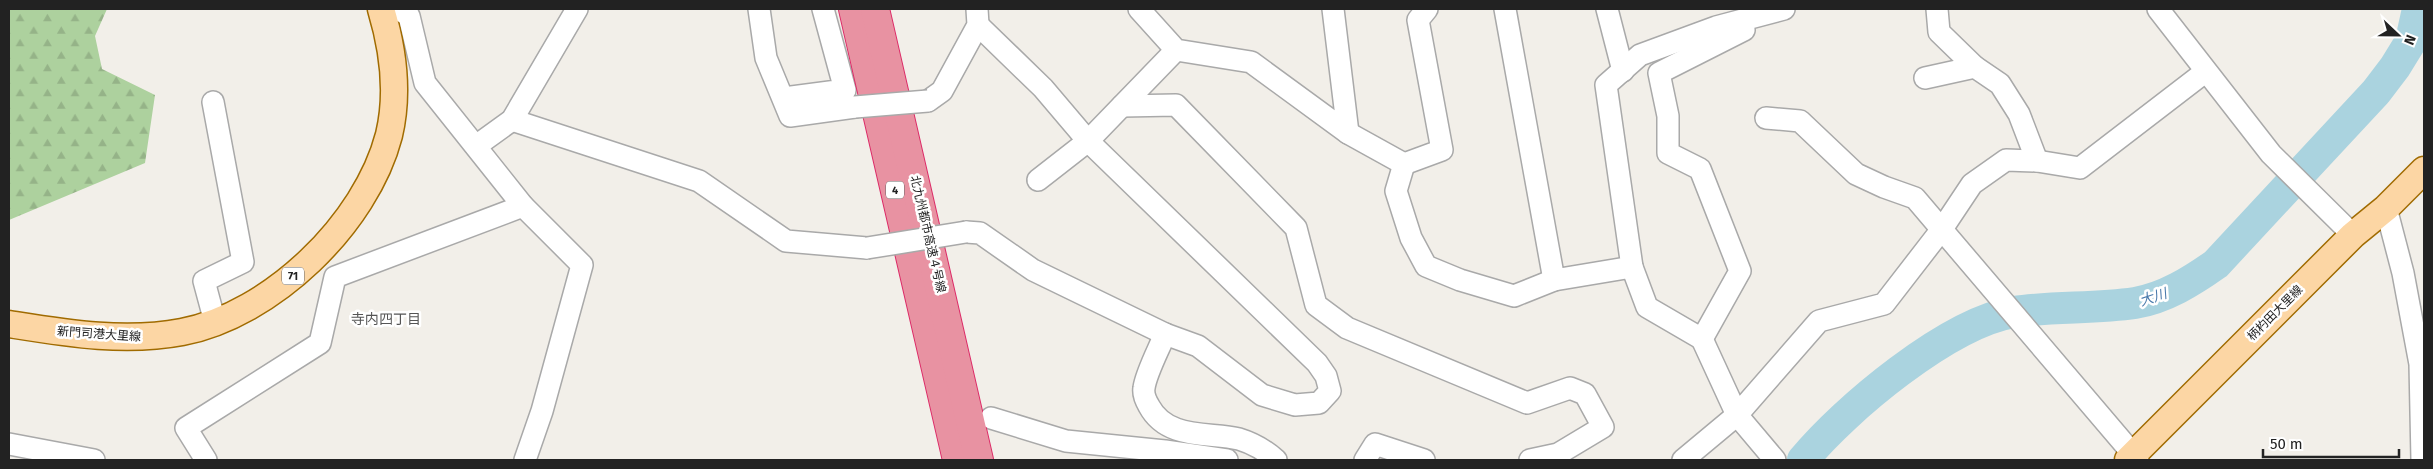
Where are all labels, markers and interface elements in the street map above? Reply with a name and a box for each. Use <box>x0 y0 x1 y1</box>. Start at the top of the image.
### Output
north arrow <box>2373 10 2423 60</box>
text: N <box>2400 32 2419 47</box>
street label: 北九州都市高速４号線 <box>908 174 948 294</box>
road number: 4 <box>886 182 904 198</box>
road number: 71 <box>282 268 304 284</box>
street label: 柄杓田大里線 <box>2245 283 2305 343</box>
water label: 大川 <box>2137 284 2171 310</box>
district label: 寺内四丁目 <box>351 311 421 328</box>
street label: 新門司港大里線 <box>57 324 141 344</box>
scale bar <box>2263 426 2399 458</box>
text: 50 m <box>2270 435 2303 453</box>

